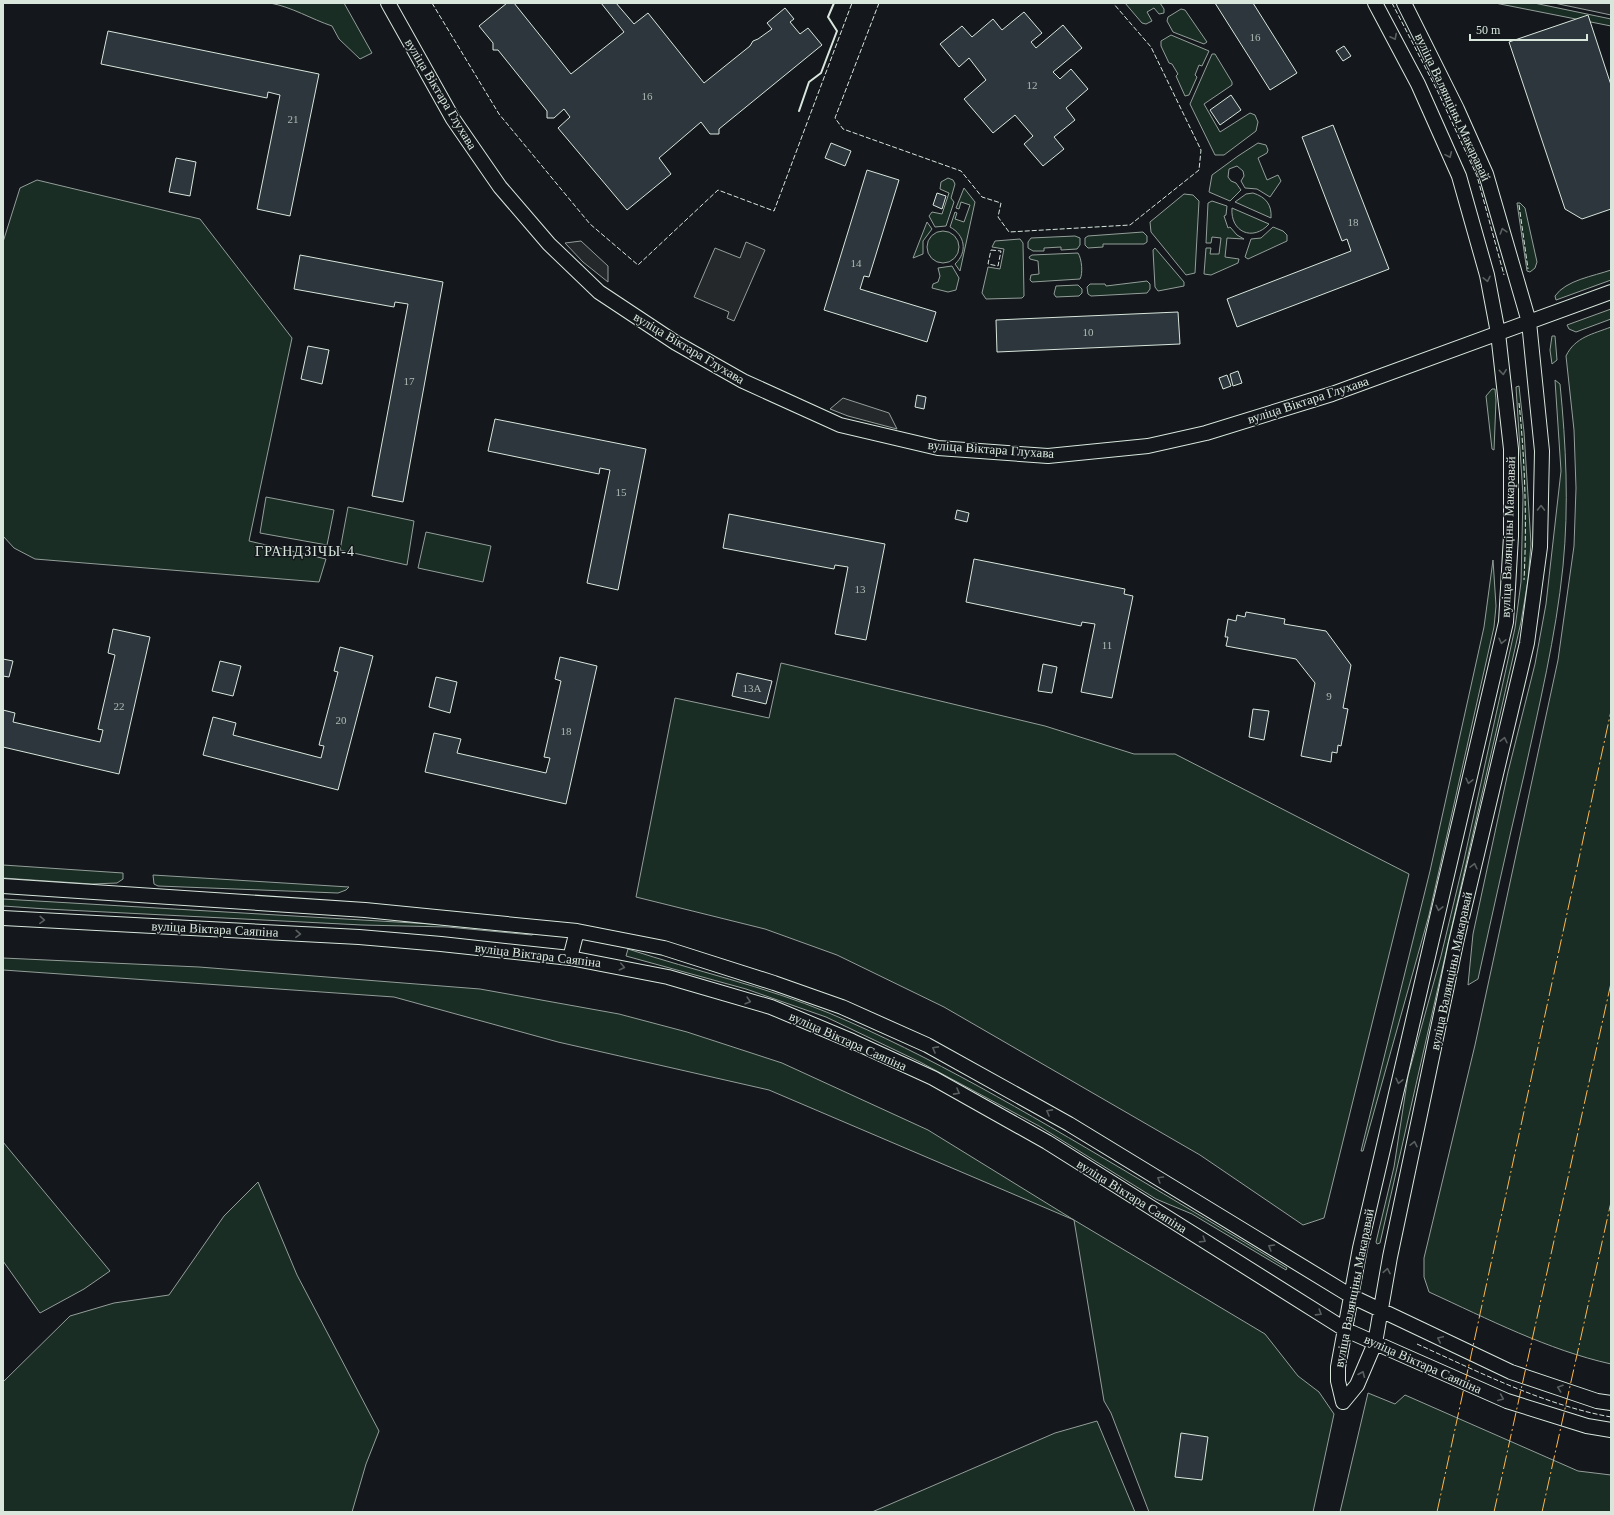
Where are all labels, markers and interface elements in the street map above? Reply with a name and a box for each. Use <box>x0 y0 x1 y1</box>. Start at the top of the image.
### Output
scale bar <box>1470 16 1587 42</box>
text: 50 m <box>1476 23 1501 37</box>
house number: 16 <box>1250 31 1261 43</box>
street label: вуліца Валянціны Макаравай <box>1412 31 1494 183</box>
one-way arrow <box>1389 33 1396 40</box>
street label: вуліца Віктара Глухава <box>402 36 480 152</box>
house number: 12 <box>1027 79 1038 91</box>
house number: 16 <box>642 90 653 102</box>
house number: 21 <box>288 113 299 125</box>
one-way arrow <box>1444 150 1452 158</box>
house number: 18 <box>1348 216 1359 228</box>
one-way arrow <box>1499 227 1508 234</box>
house number: 14 <box>851 257 862 269</box>
one-way arrow <box>1483 275 1491 282</box>
street label: вуліца Віктара Глухава <box>631 309 747 387</box>
house number: 10 <box>1083 326 1094 338</box>
one-way arrow <box>1498 369 1507 375</box>
street label: вуліца Віктара Глухава <box>1245 373 1371 427</box>
house number: 17 <box>404 375 415 387</box>
street label: вуліца Віктара Глухава <box>927 437 1055 461</box>
street label: вуліца Валянціны Макаравай <box>1498 456 1518 618</box>
house number: 15 <box>616 486 627 498</box>
one-way arrow <box>1537 505 1545 511</box>
district label: ГРАНДЗІЧЫ-4 <box>255 544 355 559</box>
house number: 13 <box>855 583 866 595</box>
one-way arrow <box>1498 638 1506 644</box>
house number: 11 <box>1102 639 1112 651</box>
house number: 13А <box>743 682 762 694</box>
house number: 9 <box>1326 690 1332 702</box>
house number: 22 <box>114 700 125 712</box>
house number: 20 <box>336 714 347 726</box>
house number: 18 <box>561 725 572 737</box>
one-way arrow <box>1500 736 1508 743</box>
one-way arrow <box>1465 777 1474 784</box>
one-way arrow <box>1470 863 1478 869</box>
street label: вуліца Валянціны Макаравай <box>1427 890 1475 1051</box>
one-way arrow <box>1436 905 1444 911</box>
one-way arrow <box>39 915 45 924</box>
street label: вуліца Віктара Саяпіна <box>151 918 279 940</box>
one-way arrow <box>295 929 301 938</box>
street label: вуліца Віктара Саяпіна <box>474 940 602 970</box>
one-way arrow <box>619 963 626 971</box>
one-way arrow <box>744 996 751 1005</box>
street label: вуліца Віктара Саяпіна <box>787 1008 909 1074</box>
one-way arrow <box>932 1046 939 1054</box>
one-way arrow <box>1396 1078 1404 1084</box>
one-way arrow <box>953 1087 960 1094</box>
one-way arrow <box>1045 1110 1053 1117</box>
one-way arrow <box>1409 1140 1417 1147</box>
street label: вуліца Віктара Саяпіна <box>1074 1156 1190 1236</box>
one-way arrow <box>1157 1177 1164 1184</box>
street label: вуліца Валянціны Макаравай <box>1331 1207 1377 1369</box>
one-way arrow <box>1199 1236 1206 1243</box>
one-way arrow <box>1268 1244 1275 1251</box>
one-way arrow <box>1382 1268 1391 1274</box>
one-way arrow <box>1315 1308 1322 1316</box>
street label: вуліца Віктара Саяпіна <box>1362 1331 1484 1397</box>
one-way arrow <box>1437 1336 1444 1344</box>
one-way arrow <box>1357 1371 1365 1378</box>
one-way arrow <box>1557 1384 1564 1393</box>
one-way arrow <box>1496 1393 1504 1401</box>

